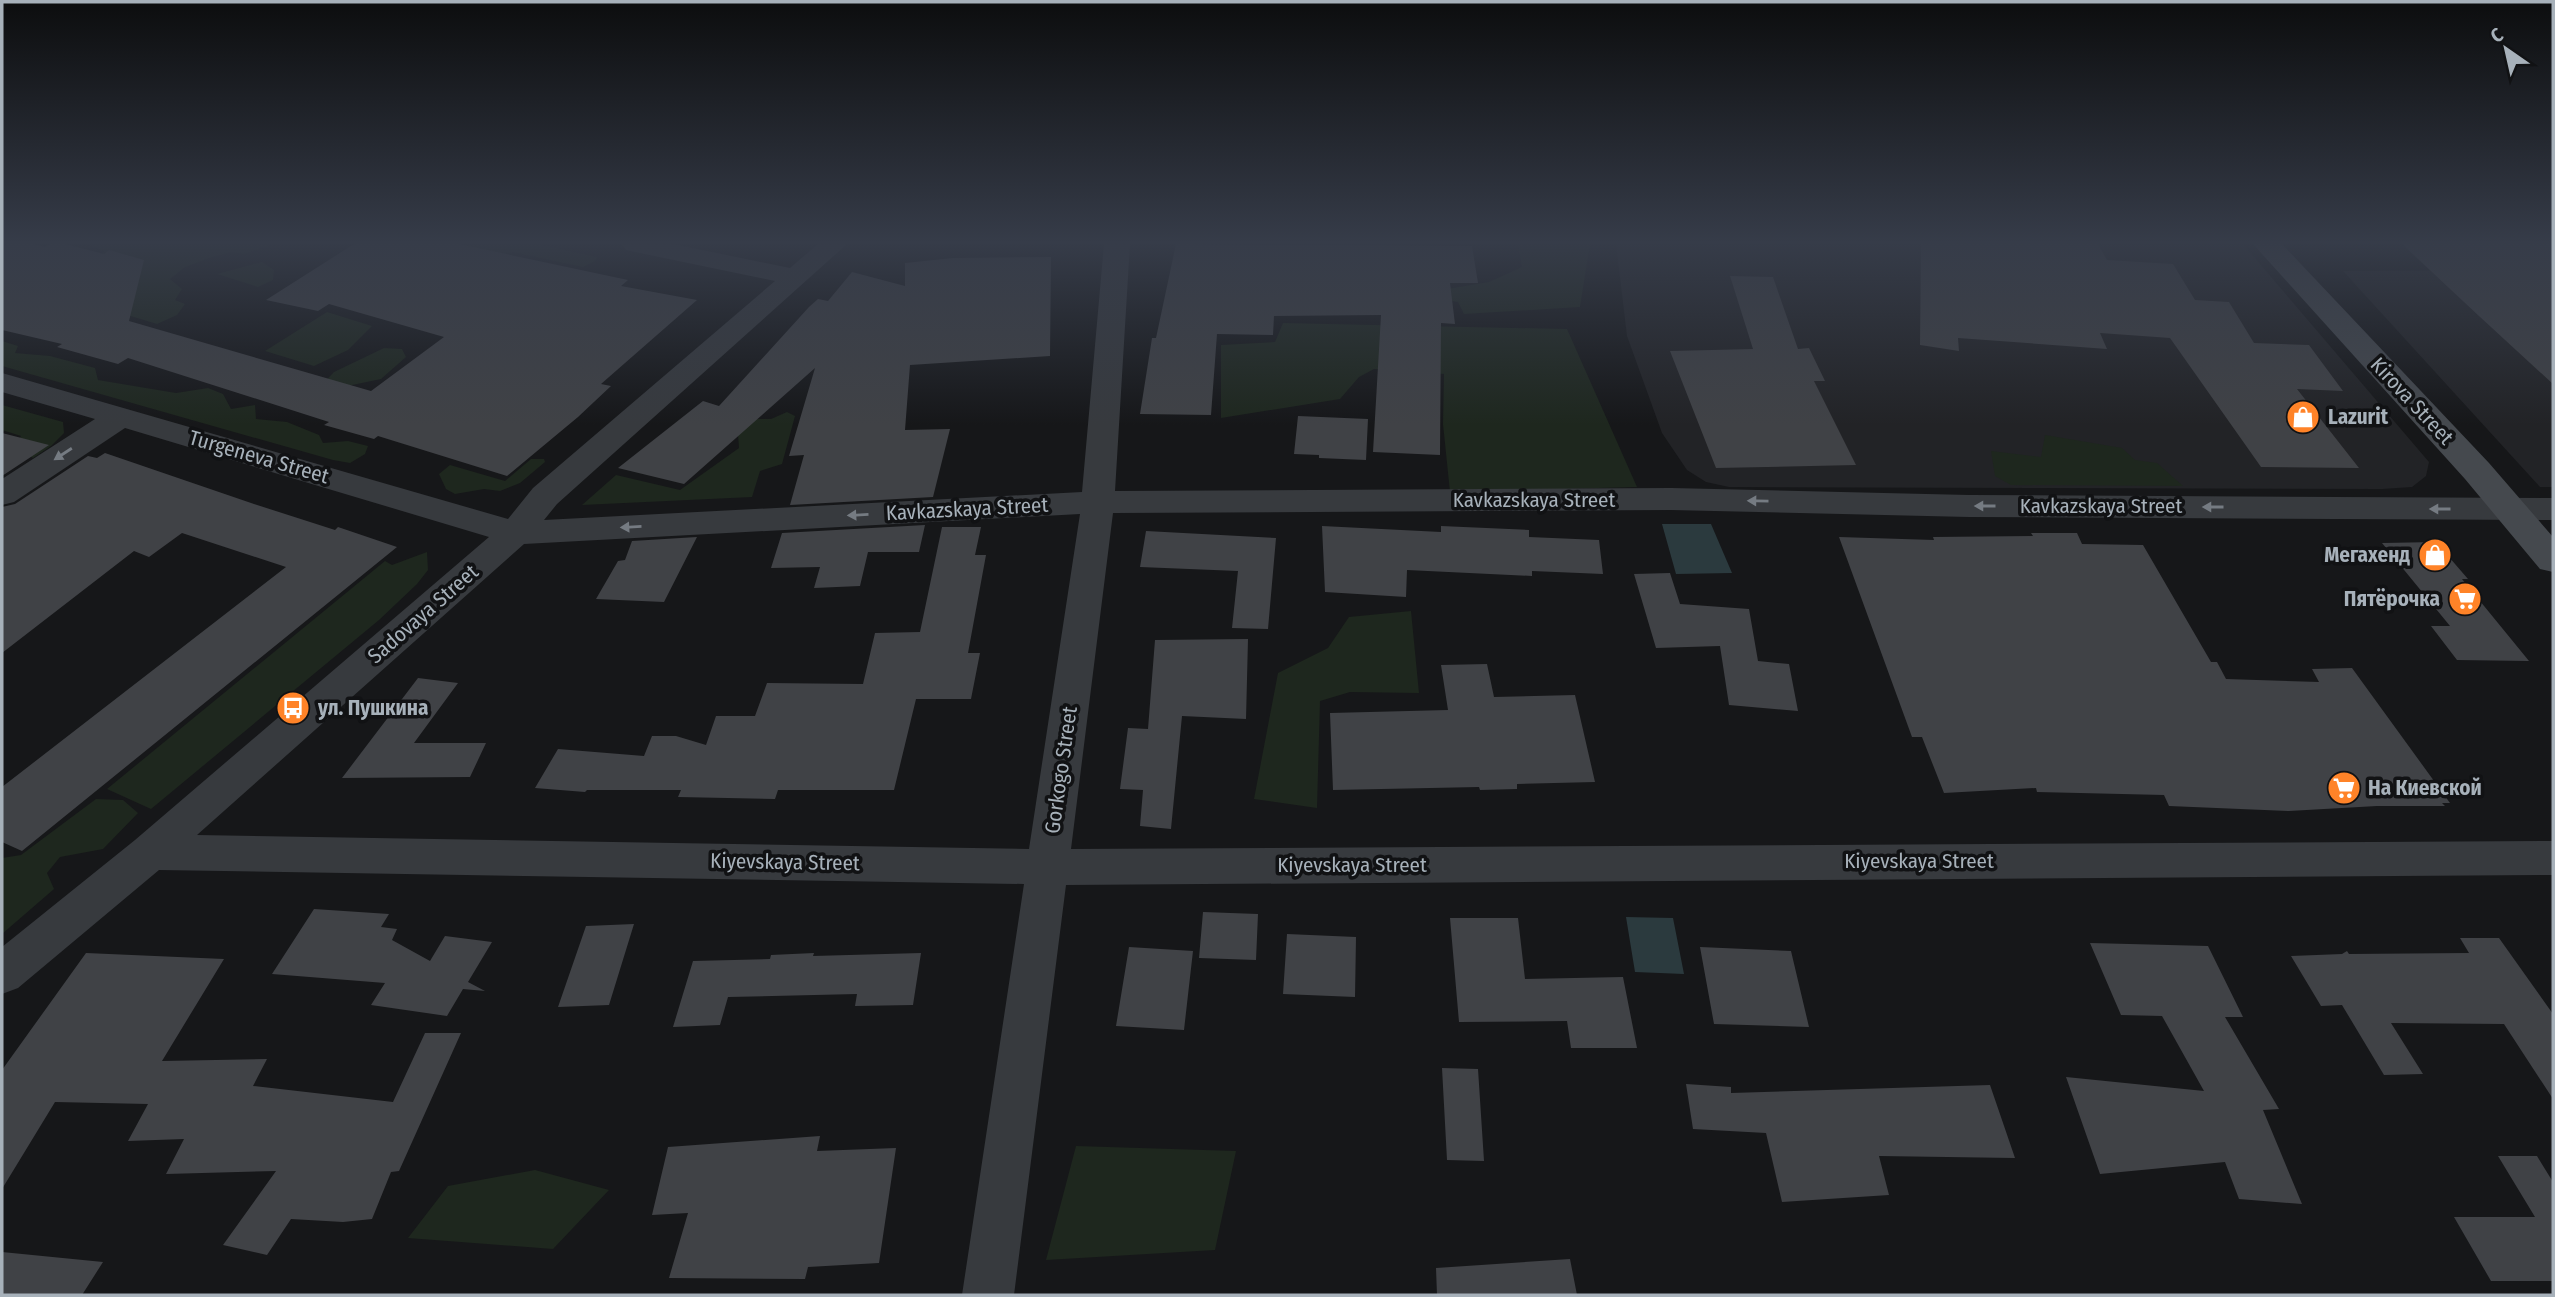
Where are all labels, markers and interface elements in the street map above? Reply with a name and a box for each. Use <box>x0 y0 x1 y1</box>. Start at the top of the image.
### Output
north arrow <box>2471 14 2541 84</box>
text: С <box>2486 23 2507 48</box>
street label: Kirova Street <box>2365 352 2459 450</box>
shop icon: Lazurit <box>2284 398 2322 436</box>
place label: Lazurit <box>2328 404 2389 430</box>
street label: Turgeneva Street <box>186 425 332 489</box>
one-way arrow <box>54 447 73 460</box>
street label: Kavkazskaya Street <box>1453 487 1615 513</box>
street label: Kavkazskaya Street <box>885 492 1049 526</box>
street label: Kavkazskaya Street <box>2020 493 2182 519</box>
one-way arrow <box>1747 495 1769 507</box>
one-way arrow <box>1974 500 1996 512</box>
one-way arrow <box>2201 501 2223 513</box>
one-way arrow <box>2429 503 2451 514</box>
one-way arrow <box>847 509 869 520</box>
one-way arrow <box>620 521 642 532</box>
shop icon: Мегахенд <box>2416 536 2454 574</box>
place label: Мегахенд <box>2324 542 2410 568</box>
street label: Sadovaya Street <box>362 559 484 669</box>
supermarket icon: Пятёрочка <box>2446 580 2484 618</box>
place label: Пятёрочка <box>2344 586 2440 612</box>
bus stop icon: ул. Пушкина <box>274 689 312 727</box>
place label: ул. Пушкина <box>317 695 428 721</box>
street label: Gorkogo Street <box>1039 705 1083 835</box>
supermarket icon: На Киевской <box>2325 769 2363 807</box>
place label: На Киевской <box>2368 775 2482 801</box>
street label: Kiyevskaya Street <box>710 848 860 876</box>
street label: Kiyevskaya Street <box>1844 848 1994 874</box>
street label: Kiyevskaya Street <box>1277 852 1427 878</box>

